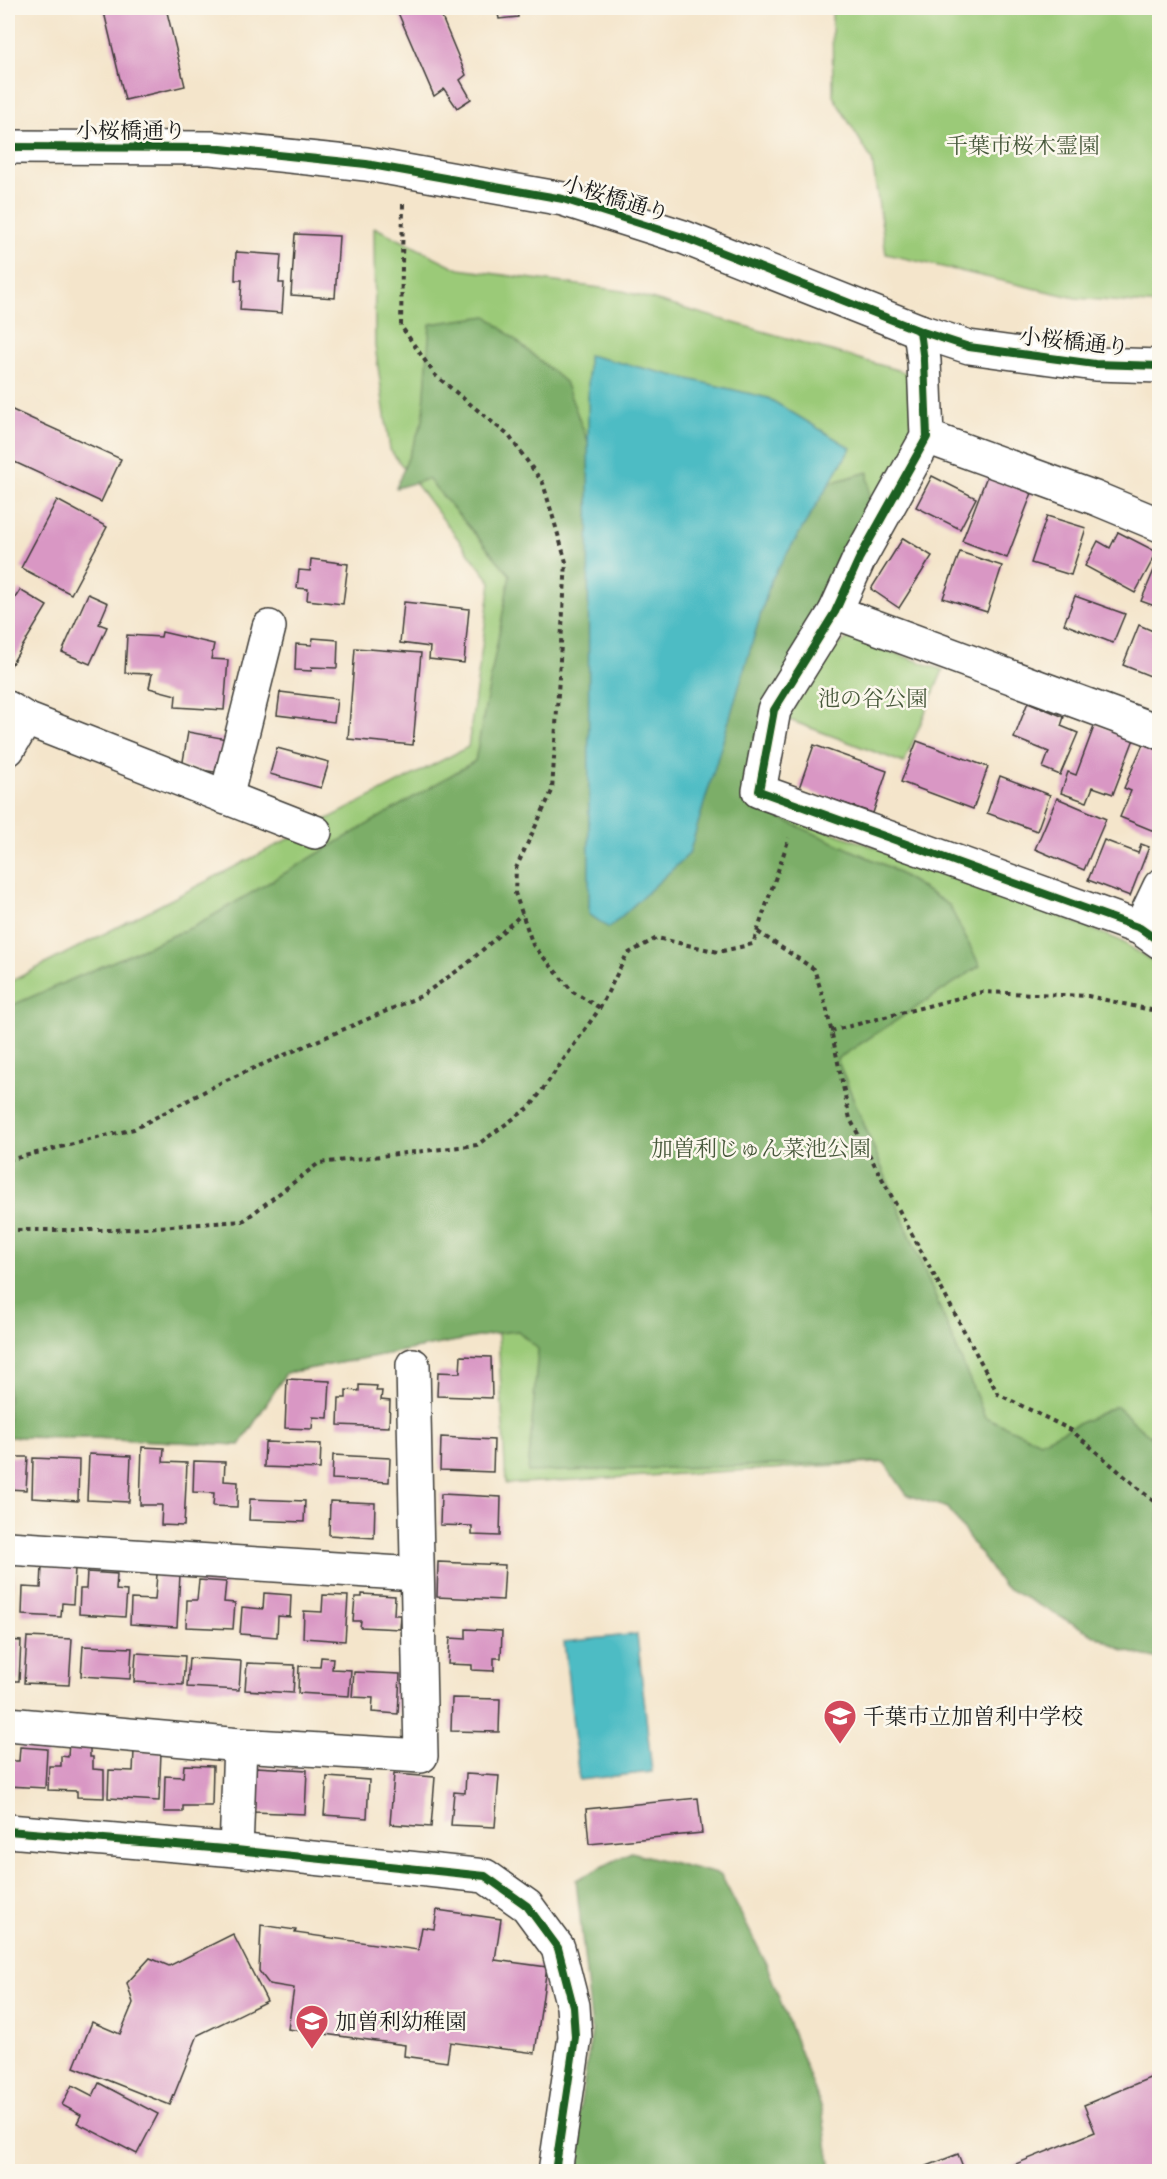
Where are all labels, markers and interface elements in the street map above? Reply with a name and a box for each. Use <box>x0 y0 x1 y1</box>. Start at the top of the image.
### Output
street label: 小桜橋通り <box>76 114 186 146</box>
park label: 千葉市桜木霊園 <box>946 129 1100 161</box>
street label: 小桜橋通り <box>559 167 673 229</box>
street label: 小桜橋通り <box>1018 319 1130 363</box>
park label: 池の谷公園 <box>818 682 928 714</box>
park label: 加曽利じゅん菜池公園 <box>651 1132 871 1164</box>
school or university icon: 千葉市立加曽利中学校 <box>822 1698 858 1745</box>
place label: 千葉市立加曽利中学校 <box>863 1700 1083 1732</box>
school or university icon: 加曽利幼稚園 <box>294 2003 330 2050</box>
place label: 加曽利幼稚園 <box>335 2005 467 2037</box>

